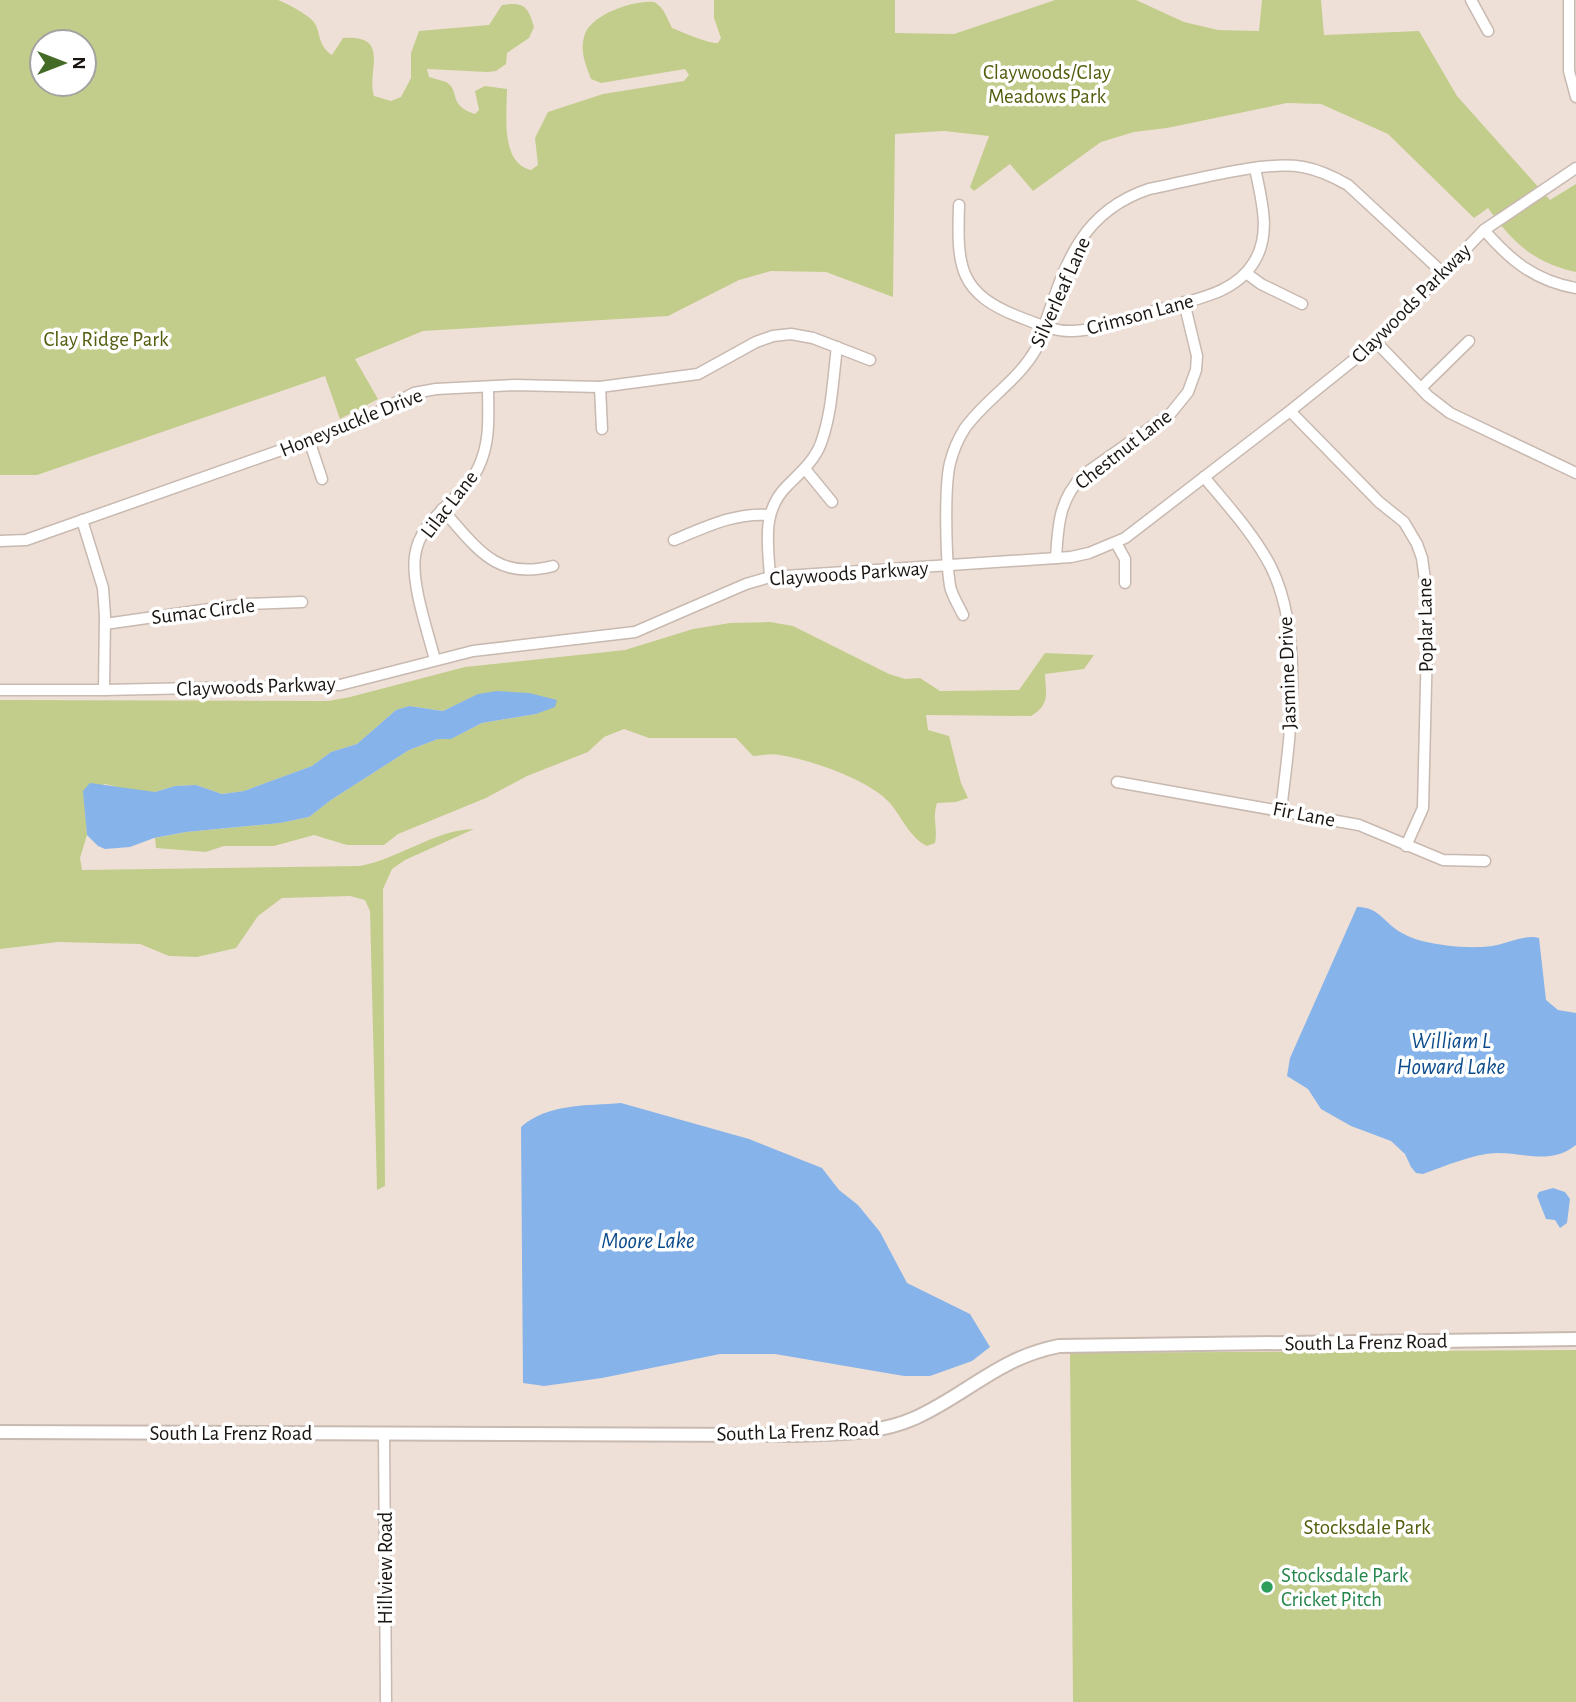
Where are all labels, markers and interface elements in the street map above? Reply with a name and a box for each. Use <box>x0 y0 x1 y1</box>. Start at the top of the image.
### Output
north arrow <box>28 28 98 98</box>
text: N <box>69 56 88 70</box>
park label: Claywoods/Clay Meadows Park <box>983 62 1111 107</box>
street label: Silverleaf Lane <box>1027 234 1094 350</box>
street label: Claywoods Parkway <box>1348 239 1475 367</box>
street label: Crimson Lane <box>1084 290 1196 339</box>
park label: Clay Ridge Park <box>43 329 169 350</box>
street label: Honeysuckle Drive <box>277 384 425 461</box>
street label: Chestnut Lane <box>1071 405 1176 494</box>
street label: Lilac Lane <box>417 467 482 542</box>
street label: Claywoods Parkway <box>769 557 929 590</box>
street label: Poplar Lane <box>1414 577 1437 673</box>
street label: Sumac Circle <box>150 595 256 628</box>
street label: Jasmine Drive <box>1275 616 1300 730</box>
street label: Claywoods Parkway <box>176 673 336 700</box>
street label: Fir Lane <box>1271 798 1337 831</box>
water label: William L Howard Lake <box>1397 1030 1505 1079</box>
water label: Moore Lake <box>601 1230 695 1253</box>
street label: South La Frenz Road <box>1284 1331 1448 1354</box>
street label: South La Frenz Road <box>716 1418 880 1445</box>
street label: South La Frenz Road <box>149 1423 313 1444</box>
street label: Hillview Road <box>375 1511 396 1624</box>
park label: Stocksdale Park <box>1303 1517 1431 1538</box>
place label: Stocksdale Park Cricket Pitch <box>1281 1565 1409 1610</box>
marker: Stocksdale Park Cricket Pitch <box>1259 1579 1275 1595</box>

